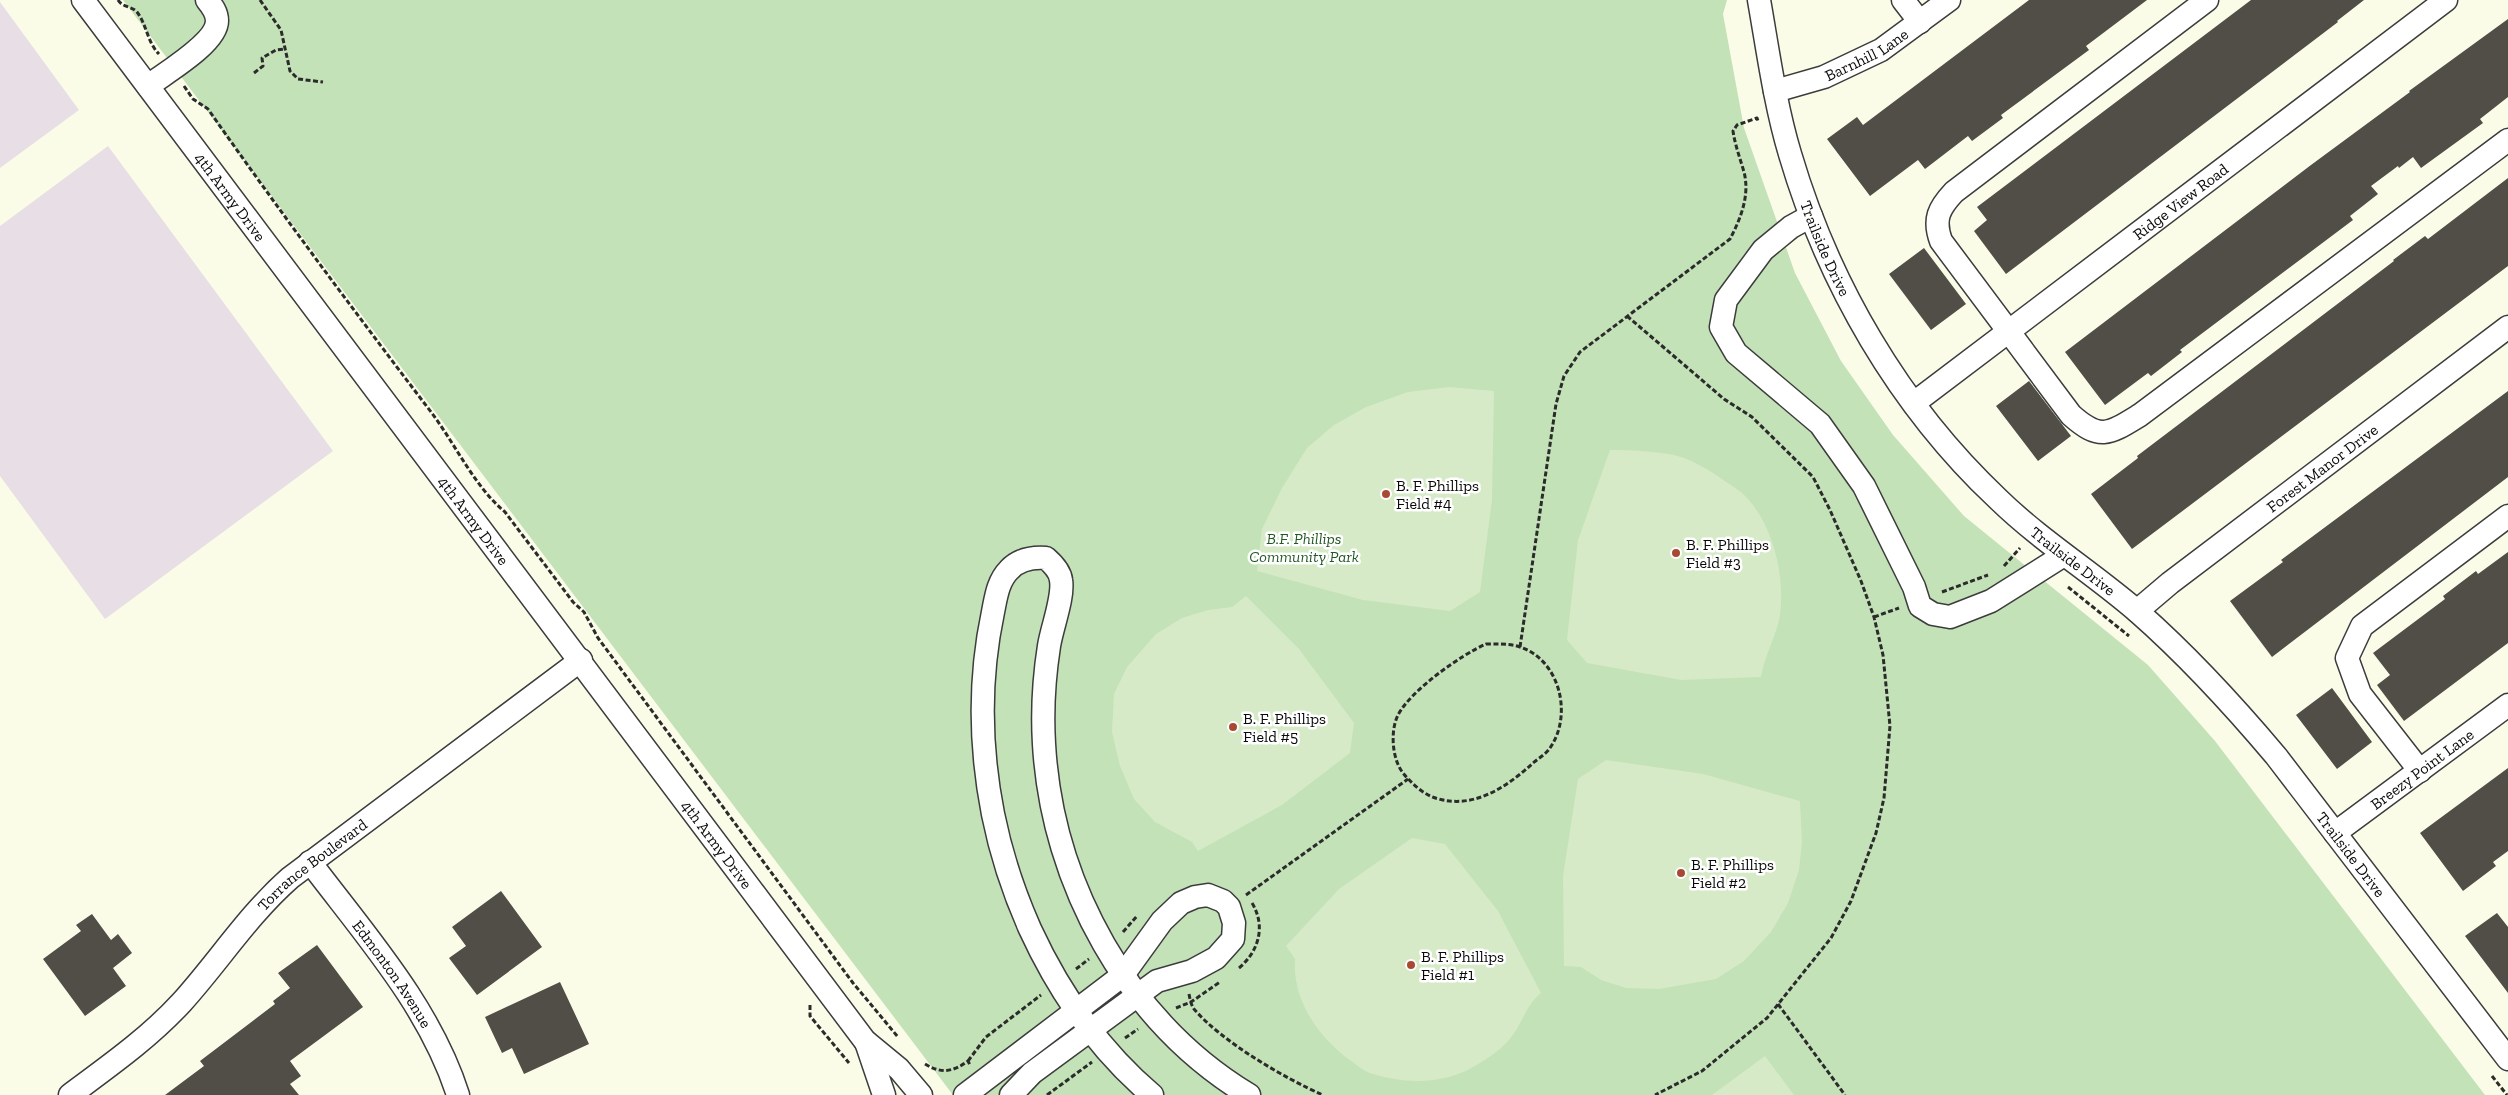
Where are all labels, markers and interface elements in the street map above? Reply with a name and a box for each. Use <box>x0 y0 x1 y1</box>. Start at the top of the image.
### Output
street label: Barnhill Lane <box>1822 24 1912 85</box>
street label: 4th Army Drive <box>191 149 270 245</box>
street label: Ridge View Road <box>2129 159 2232 244</box>
street label: Trailside Drive <box>1796 198 1854 299</box>
street label: Forest Manor Drive <box>2263 420 2382 516</box>
street label: 4th Army Drive <box>434 473 513 569</box>
place label: B. F. Phillips Field #4 <box>1396 476 1479 513</box>
marker: B. F. Phillips Field #4 <box>1380 488 1392 500</box>
street label: Trailside Drive <box>2026 523 2119 600</box>
park label: B.F. Phillips Community Park <box>1249 529 1359 566</box>
place label: B. F. Phillips Field #3 <box>1686 535 1769 572</box>
marker: B. F. Phillips Field #3 <box>1670 547 1682 559</box>
place label: B. F. Phillips Field #5 <box>1243 709 1326 746</box>
marker: B. F. Phillips Field #5 <box>1227 721 1239 733</box>
street label: Breezy Point Lane <box>2367 725 2478 814</box>
street label: 4th Army Drive <box>677 796 756 893</box>
street label: Trailside Drive <box>2312 808 2389 901</box>
street label: Torrance Boulevard <box>253 815 371 915</box>
place label: B. F. Phillips Field #2 <box>1691 855 1774 892</box>
marker: B. F. Phillips Field #2 <box>1675 867 1687 879</box>
street label: Edmonton Avenue <box>348 916 436 1031</box>
place label: B. F. Phillips Field #1 <box>1421 947 1504 984</box>
marker: B. F. Phillips Field #1 <box>1405 959 1417 971</box>

